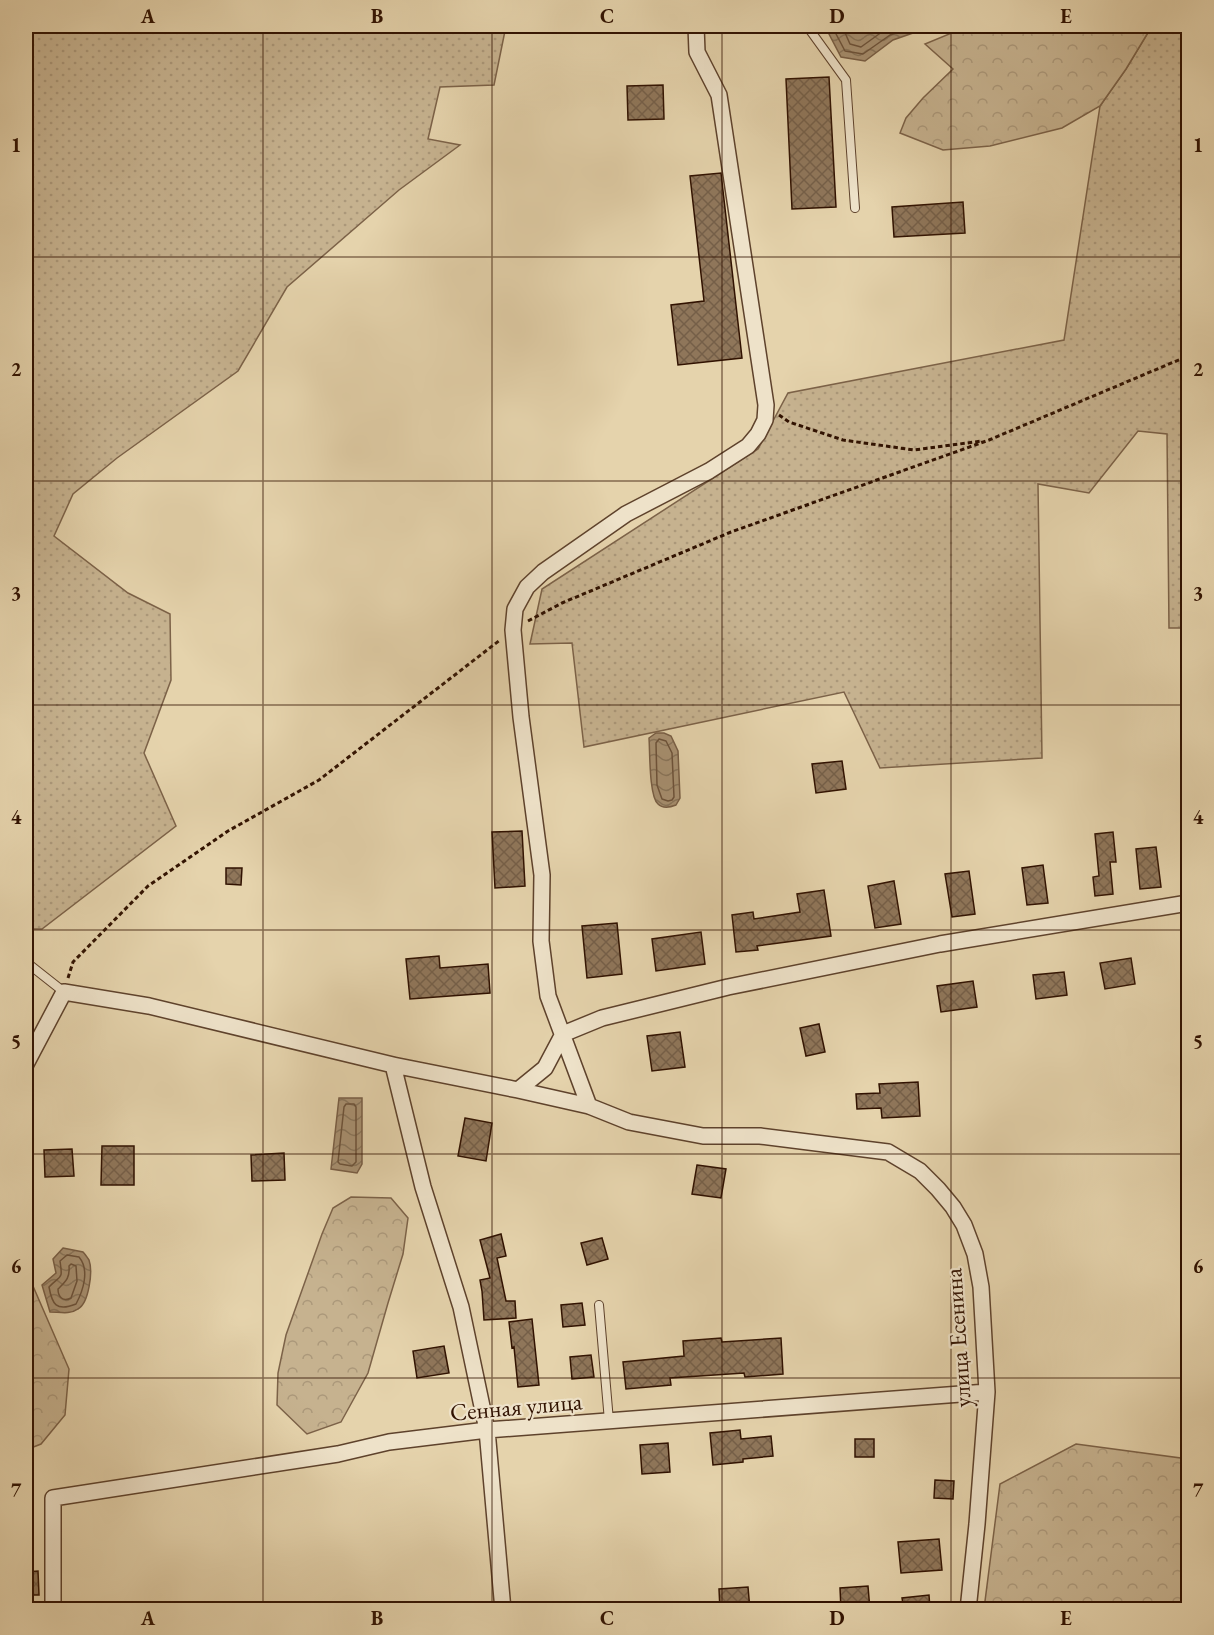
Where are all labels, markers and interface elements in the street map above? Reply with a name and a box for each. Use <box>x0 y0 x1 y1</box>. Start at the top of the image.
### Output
text: A <box>140 3 156 29</box>
text: B <box>371 3 383 29</box>
text: C <box>600 3 614 29</box>
text: D <box>829 3 845 29</box>
text: E <box>1060 3 1072 29</box>
text: 1 <box>11 132 21 158</box>
text: 1 <box>1193 132 1203 158</box>
text: 2 <box>11 356 22 382</box>
text: 2 <box>1193 356 1204 382</box>
text: 3 <box>11 580 21 606</box>
text: 3 <box>1193 580 1203 606</box>
text: 4 <box>11 804 22 830</box>
text: 4 <box>1193 804 1204 830</box>
text: 5 <box>11 1028 21 1054</box>
text: 5 <box>1193 1028 1203 1054</box>
text: 6 <box>11 1253 22 1279</box>
text: 6 <box>1193 1253 1204 1279</box>
street label: улица Есенина <box>937 1267 978 1409</box>
street label: Сенная улица <box>449 1385 584 1428</box>
text: 7 <box>11 1477 22 1503</box>
text: 7 <box>1193 1477 1204 1503</box>
text: A <box>140 1605 156 1631</box>
text: B <box>371 1605 383 1631</box>
text: C <box>600 1605 614 1631</box>
text: D <box>829 1605 845 1631</box>
text: E <box>1060 1605 1072 1631</box>

